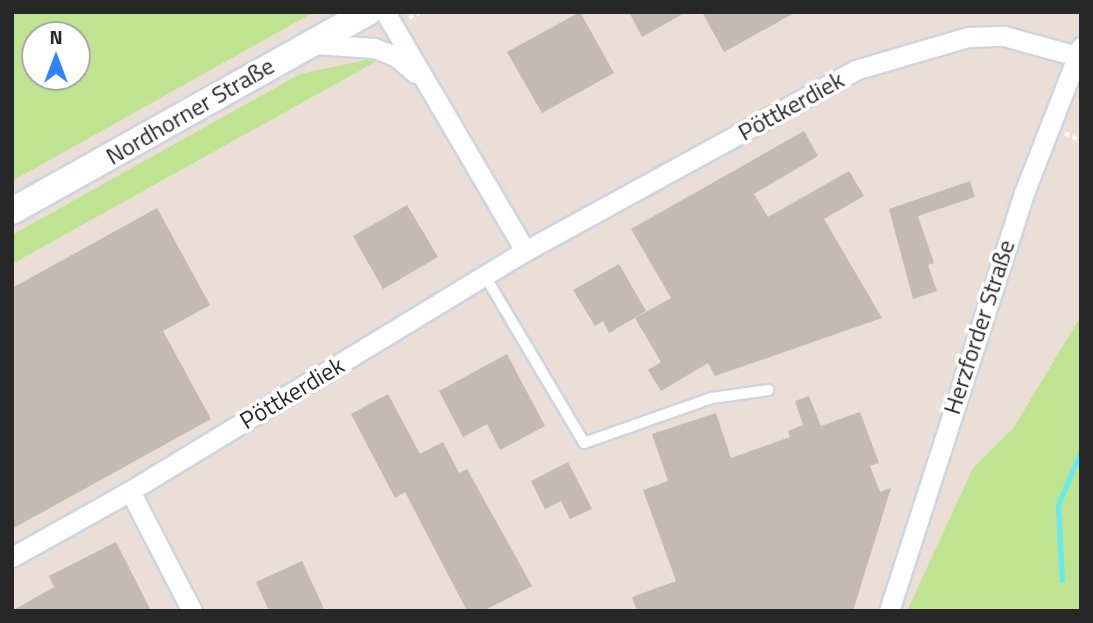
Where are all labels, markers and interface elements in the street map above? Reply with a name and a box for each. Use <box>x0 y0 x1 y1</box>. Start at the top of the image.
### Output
north arrow <box>21 21 91 91</box>
text: N <box>49 22 63 51</box>
street label: Nordhorner Straße <box>101 51 279 171</box>
street label: Pöttkerdiek <box>733 65 849 147</box>
street label: Herzforder Straße <box>937 236 1021 418</box>
street label: Pöttkerdiek <box>235 351 349 435</box>

